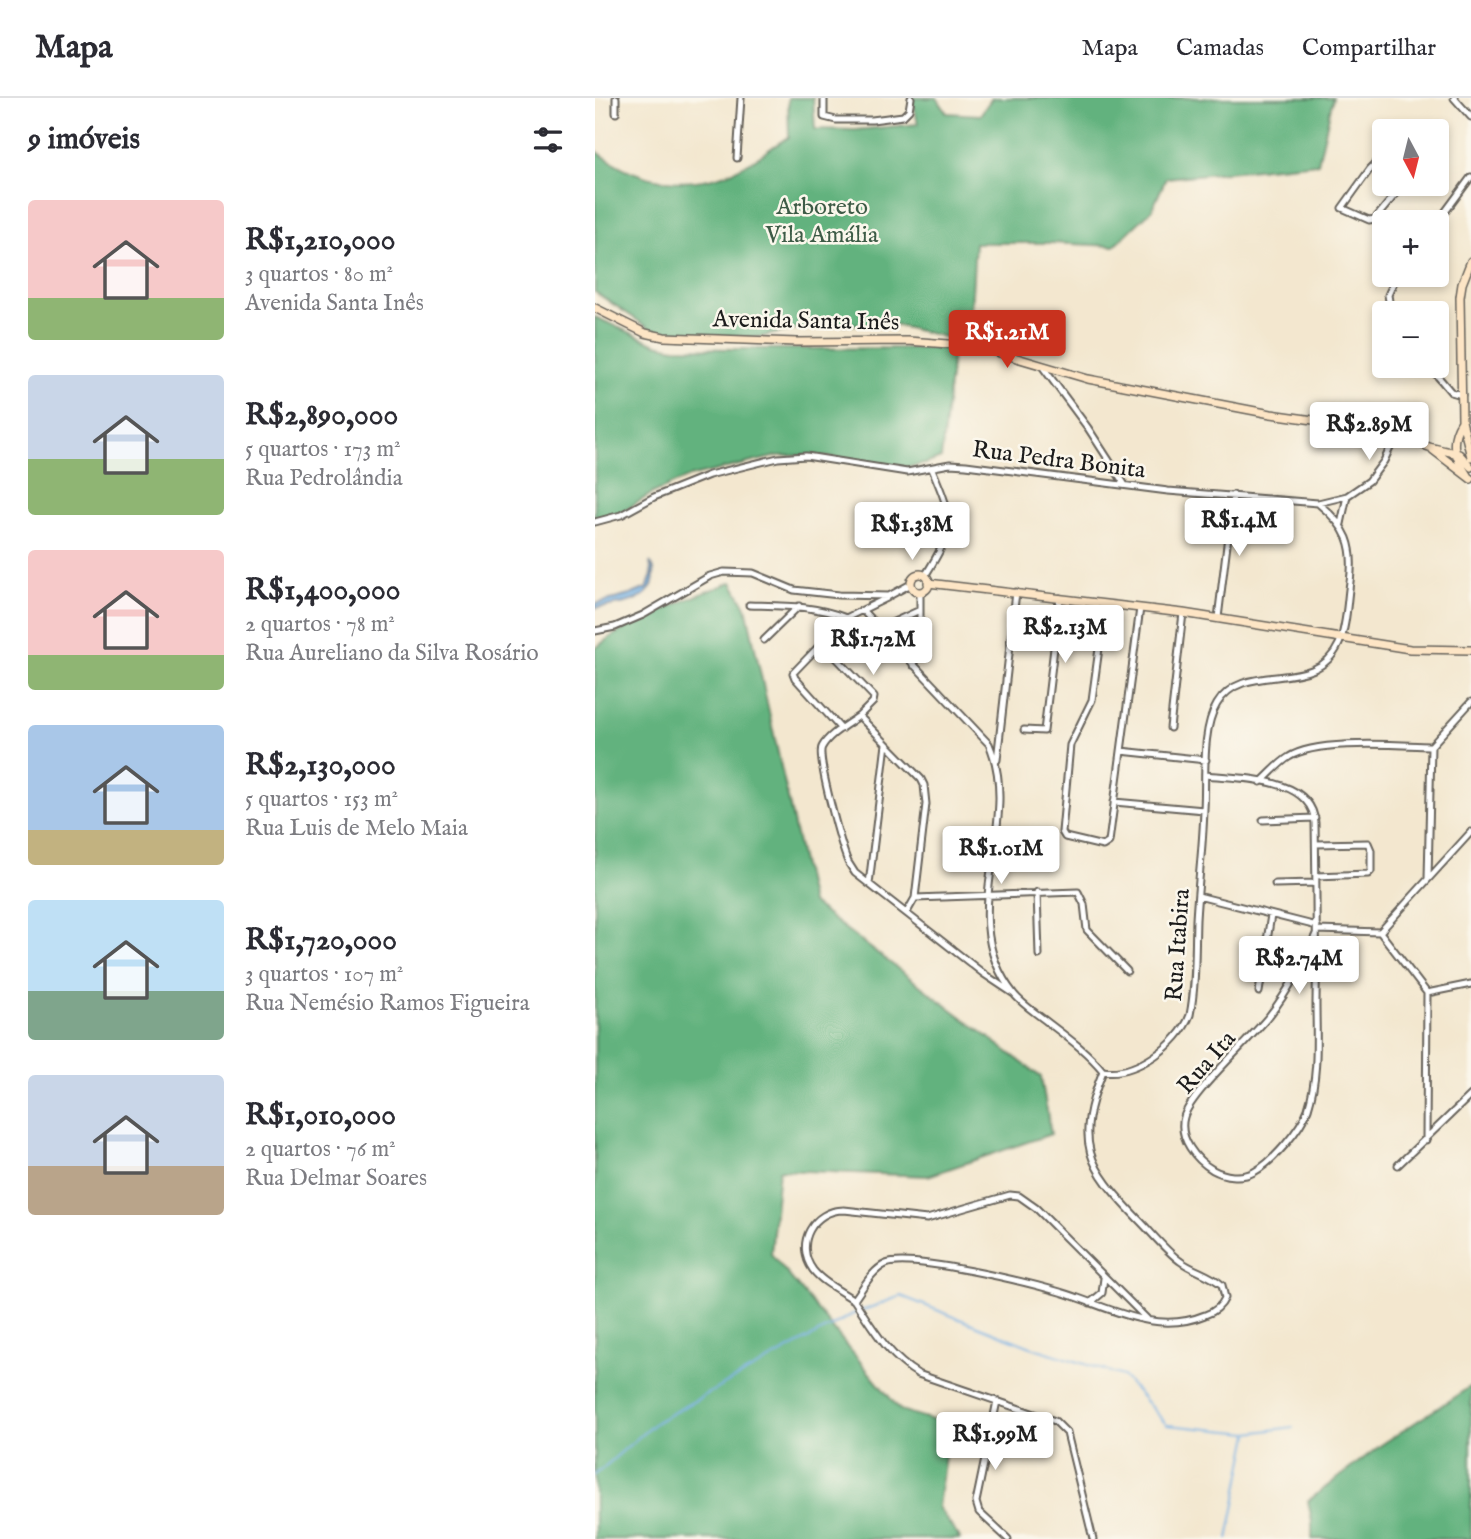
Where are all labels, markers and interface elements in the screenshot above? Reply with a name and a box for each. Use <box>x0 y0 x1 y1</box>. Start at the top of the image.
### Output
text: Mapa <box>35 27 112 69</box>
text: Mapa <box>1082 33 1138 64</box>
text: Camadas <box>1176 33 1264 64</box>
text: Compartilhar <box>1302 33 1436 64</box>
north arrow <box>1372 119 1449 196</box>
map controls <box>1372 119 1449 378</box>
text: 9 imóveis <box>28 121 140 159</box>
icon: filters <box>529 121 567 159</box>
park label: Arboreto Vila Amália <box>765 192 879 251</box>
button: + <box>1372 210 1449 287</box>
text: R$1,210,000 <box>245 222 395 260</box>
icon: home <box>84 228 168 312</box>
text: 3 quartos · 80 m² <box>245 260 393 289</box>
text: Avenida Santa Inês <box>245 289 424 318</box>
button: − <box>1372 301 1449 378</box>
street label: Avenida Santa Inês <box>711 304 900 339</box>
pin: R$1.21M <box>942 310 1072 370</box>
text: R$1.21M <box>965 318 1049 347</box>
text: R$2,890,000 <box>245 397 398 435</box>
pin: R$2.89M <box>1304 402 1434 462</box>
icon: home <box>84 403 168 487</box>
text: R$2.89M <box>1326 410 1412 439</box>
street label: Rua Pedra Bonita <box>970 434 1148 487</box>
text: 5 quartos · 173 m² <box>245 435 401 464</box>
text: Rua Pedrolândia <box>245 464 403 493</box>
pin: R$1.4M <box>1182 498 1296 558</box>
pin: R$1.38M <box>847 503 977 562</box>
text: R$1.4M <box>1201 506 1277 535</box>
text: R$1.38M <box>871 510 953 539</box>
text: R$1,400,000 <box>245 572 401 610</box>
icon: home <box>84 578 168 662</box>
pin: R$2.13M <box>1000 606 1130 665</box>
text: 2 quartos · 78 m² <box>245 610 395 639</box>
text: R$2.13M <box>1023 613 1107 642</box>
pin: R$1.72M <box>808 618 938 677</box>
text: R$1.72M <box>830 625 916 654</box>
text: Rua Aureliano da Silva Rosário <box>245 639 539 668</box>
text: R$2,130,000 <box>245 747 396 785</box>
icon: home <box>84 753 168 837</box>
text: 5 quartos · 153 m² <box>245 785 398 814</box>
text: Rua Luis de Melo Maia <box>245 814 468 843</box>
pin: R$1.01M <box>936 826 1066 886</box>
text: R$1.01M <box>959 834 1043 863</box>
street label: Rua Itabira <box>1159 887 1198 1003</box>
text: R$1,720,000 <box>245 922 397 960</box>
icon: home <box>84 928 168 1012</box>
pin: R$2.74M <box>1234 936 1364 996</box>
text: R$2.74M <box>1255 944 1343 973</box>
text: 3 quartos · 107 m² <box>245 960 403 989</box>
text: Rua Nemésio Ramos Figueira <box>245 989 530 1018</box>
street label: Rua Ita <box>1171 1024 1244 1101</box>
text: R$1,010,000 <box>245 1097 396 1135</box>
icon: home <box>84 1103 168 1187</box>
text: 2 quartos · 76 m² <box>245 1135 396 1164</box>
text: Rua Delmar Soares <box>245 1164 427 1193</box>
pin: R$1.99M <box>930 1412 1060 1472</box>
text: R$1.99M <box>952 1420 1038 1449</box>

